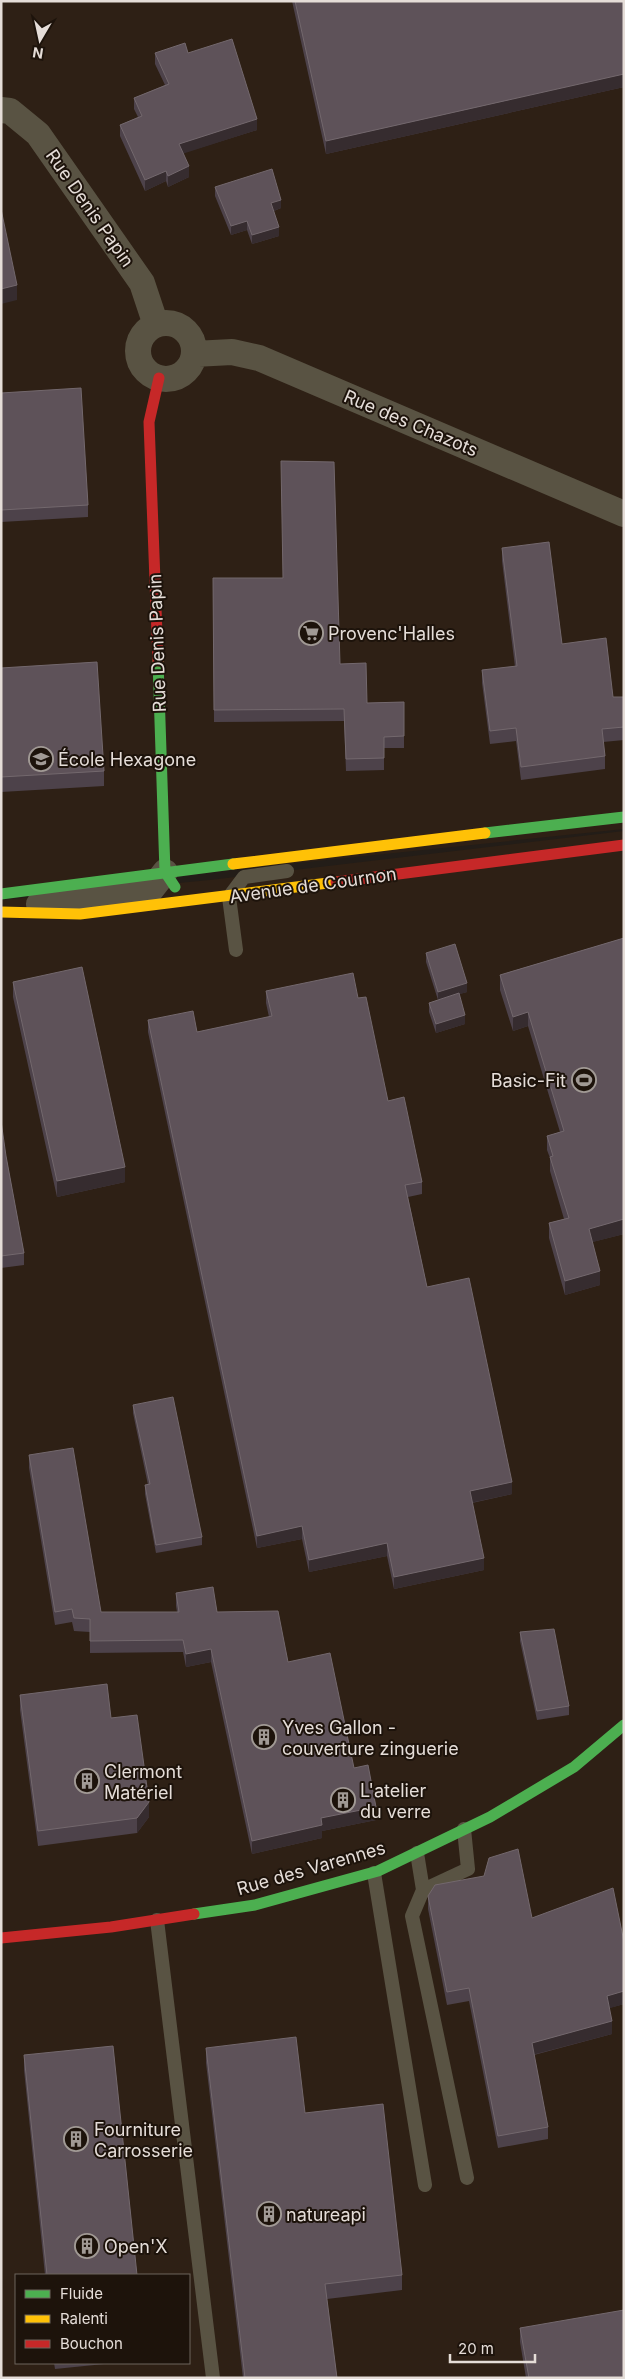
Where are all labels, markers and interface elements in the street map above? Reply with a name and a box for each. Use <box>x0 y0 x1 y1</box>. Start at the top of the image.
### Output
north arrow <box>15 15 65 65</box>
text: N <box>31 44 44 63</box>
street label: Rue Denis Papin <box>42 145 138 271</box>
street label: Rue des Chazots <box>341 385 481 461</box>
street label: Rue Denis Papin <box>144 573 170 713</box>
supermarket icon: Provenc'Halles <box>298 620 324 646</box>
place label: Provenc'Halles <box>328 623 455 644</box>
school or university icon: École Hexagone <box>28 746 54 772</box>
place label: École Hexagone <box>58 748 196 770</box>
street label: Avenue de Cournon <box>228 863 398 907</box>
sports icon: Basic-Fit <box>571 1067 597 1093</box>
place label: Basic-Fit <box>491 1070 566 1091</box>
place label: Yves Gallon - couverture zinguerie <box>282 1717 459 1759</box>
building icon: Yves Gallon - couverture zinguerie <box>251 1724 277 1750</box>
place label: Clermont Matériel <box>104 1761 182 1803</box>
building icon: Clermont Matériel <box>74 1768 100 1794</box>
place label: L'atelier du verre <box>360 1780 431 1822</box>
building icon: L'atelier du verre <box>330 1787 356 1813</box>
street label: Rue des Varennes <box>234 1837 388 1899</box>
place label: Fourniture Carrosserie <box>94 2119 193 2161</box>
building icon: Fourniture Carrosserie <box>63 2126 89 2152</box>
building icon: natureapi <box>256 2201 282 2227</box>
place label: natureapi <box>286 2204 366 2225</box>
building icon: Open'X <box>74 2233 100 2259</box>
place label: Open'X <box>104 2236 168 2257</box>
legend <box>15 2274 190 2364</box>
text: Fluide <box>60 2284 103 2303</box>
text: Ralenti <box>60 2309 108 2328</box>
scale bar <box>450 2332 535 2364</box>
text: Bouchon <box>60 2334 123 2353</box>
text: 20 m <box>458 2339 494 2358</box>

